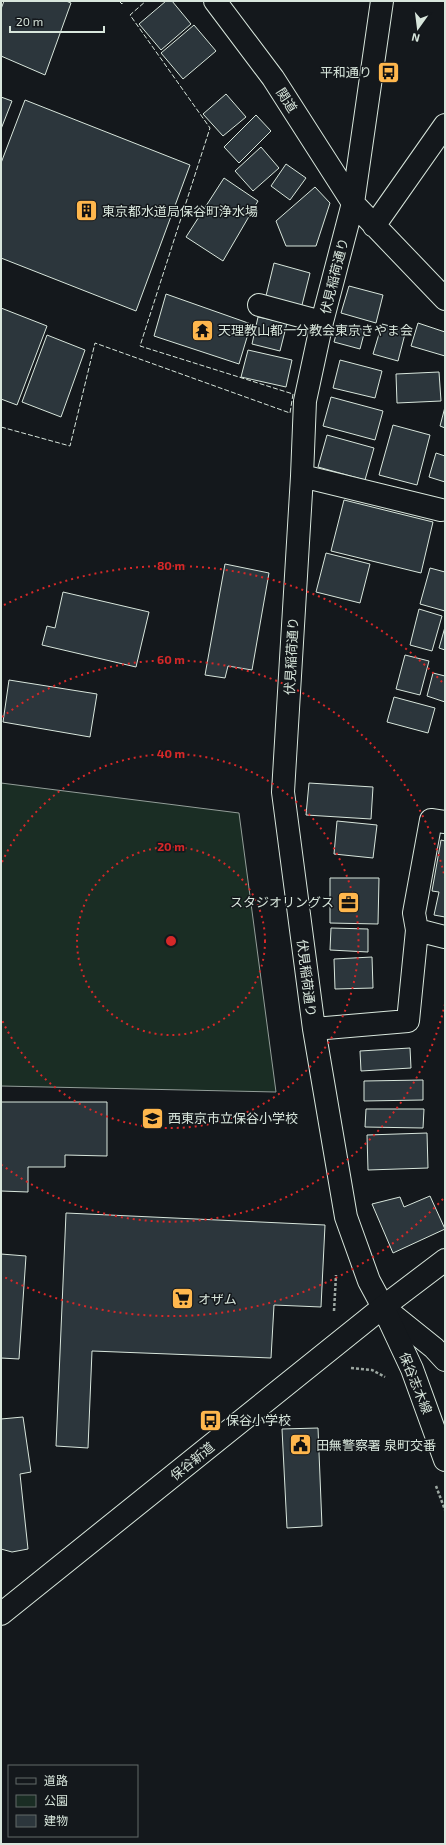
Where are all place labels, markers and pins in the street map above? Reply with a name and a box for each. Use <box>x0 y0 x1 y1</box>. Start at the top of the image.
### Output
bus stop icon: 平和通り <box>375 59 401 85</box>
place label: 平和通り <box>320 64 372 80</box>
building icon: 東京都水道局保谷町浄水場 <box>74 198 100 224</box>
place label: 東京都水道局保谷町浄水場 <box>102 203 258 219</box>
temple icon: 天理教山都一分教会東京きやま会 <box>190 317 216 343</box>
place label: 天理教山都一分教会東京きやま会 <box>218 322 413 338</box>
office icon: スタジオリングス <box>336 889 362 915</box>
place label: スタジオリングス <box>230 894 334 910</box>
centre of rings <box>164 934 178 948</box>
school or university icon: 西東京市立保谷小学校 <box>140 1105 166 1131</box>
place label: 西東京市立保谷小学校 <box>168 1110 298 1126</box>
supermarket icon: オザム <box>169 1286 195 1312</box>
place label: オザム <box>198 1291 237 1307</box>
bus stop icon: 保谷小学校 <box>197 1407 223 1433</box>
place label: 保谷小学校 <box>226 1412 291 1428</box>
public building icon: 田無警察署 泉町交番 <box>287 1432 313 1458</box>
place label: 田無警察署 泉町交番 <box>316 1437 436 1453</box>

